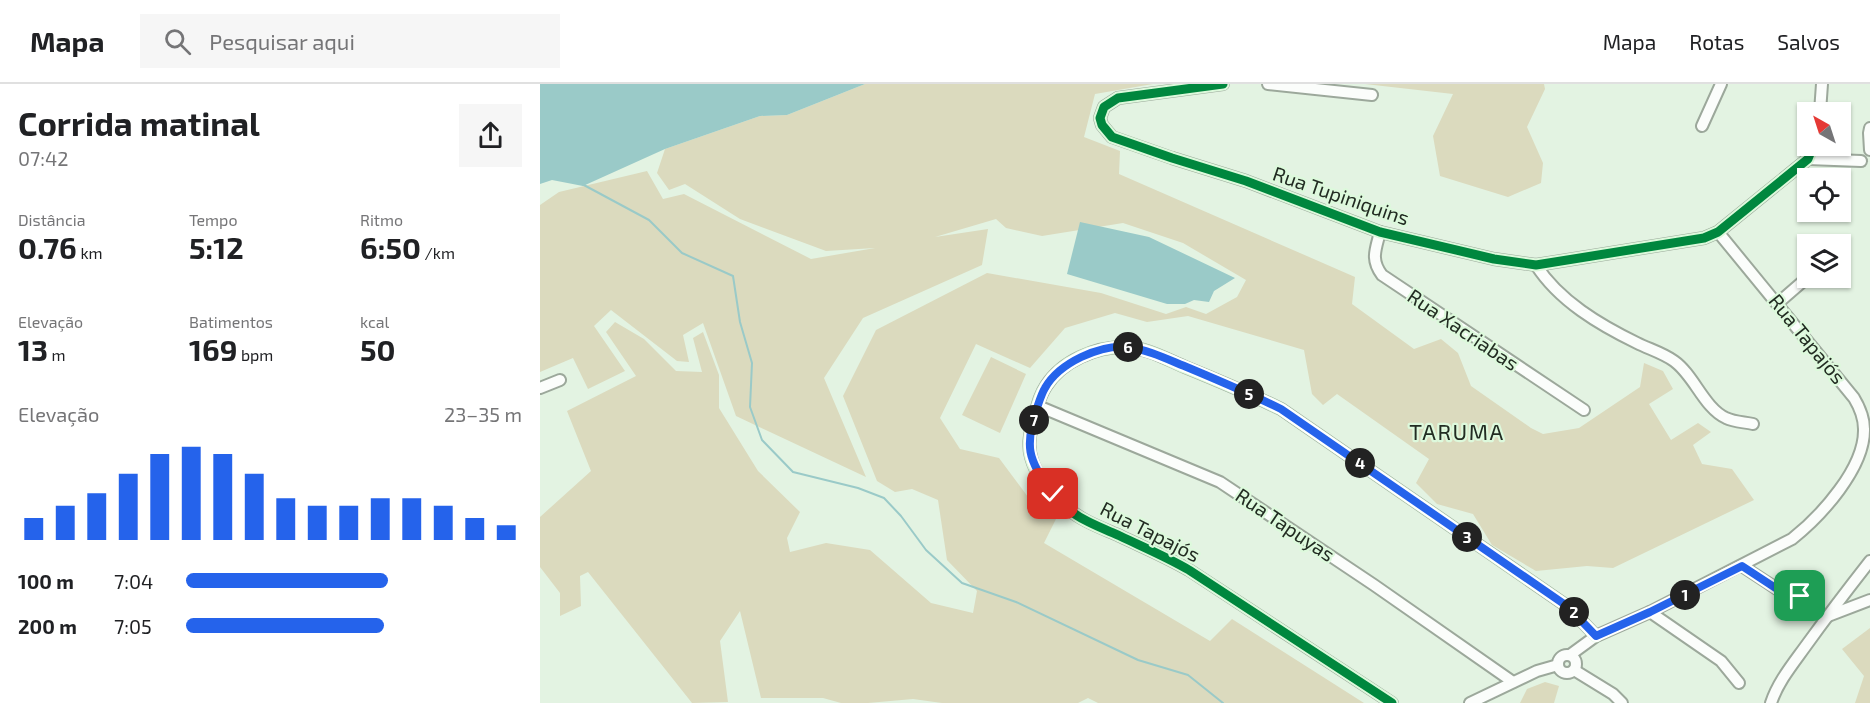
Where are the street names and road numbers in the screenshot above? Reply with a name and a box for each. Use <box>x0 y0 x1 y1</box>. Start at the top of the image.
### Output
street label: Rua Tupiniquins <box>1270 160 1413 230</box>
street label: Rua Xacriabas <box>1404 283 1524 375</box>
street label: Rua Tapajós <box>1764 289 1851 388</box>
street label: Rua Tapuyas <box>1232 482 1340 566</box>
street label: Rua Tapajós <box>1097 496 1204 566</box>

